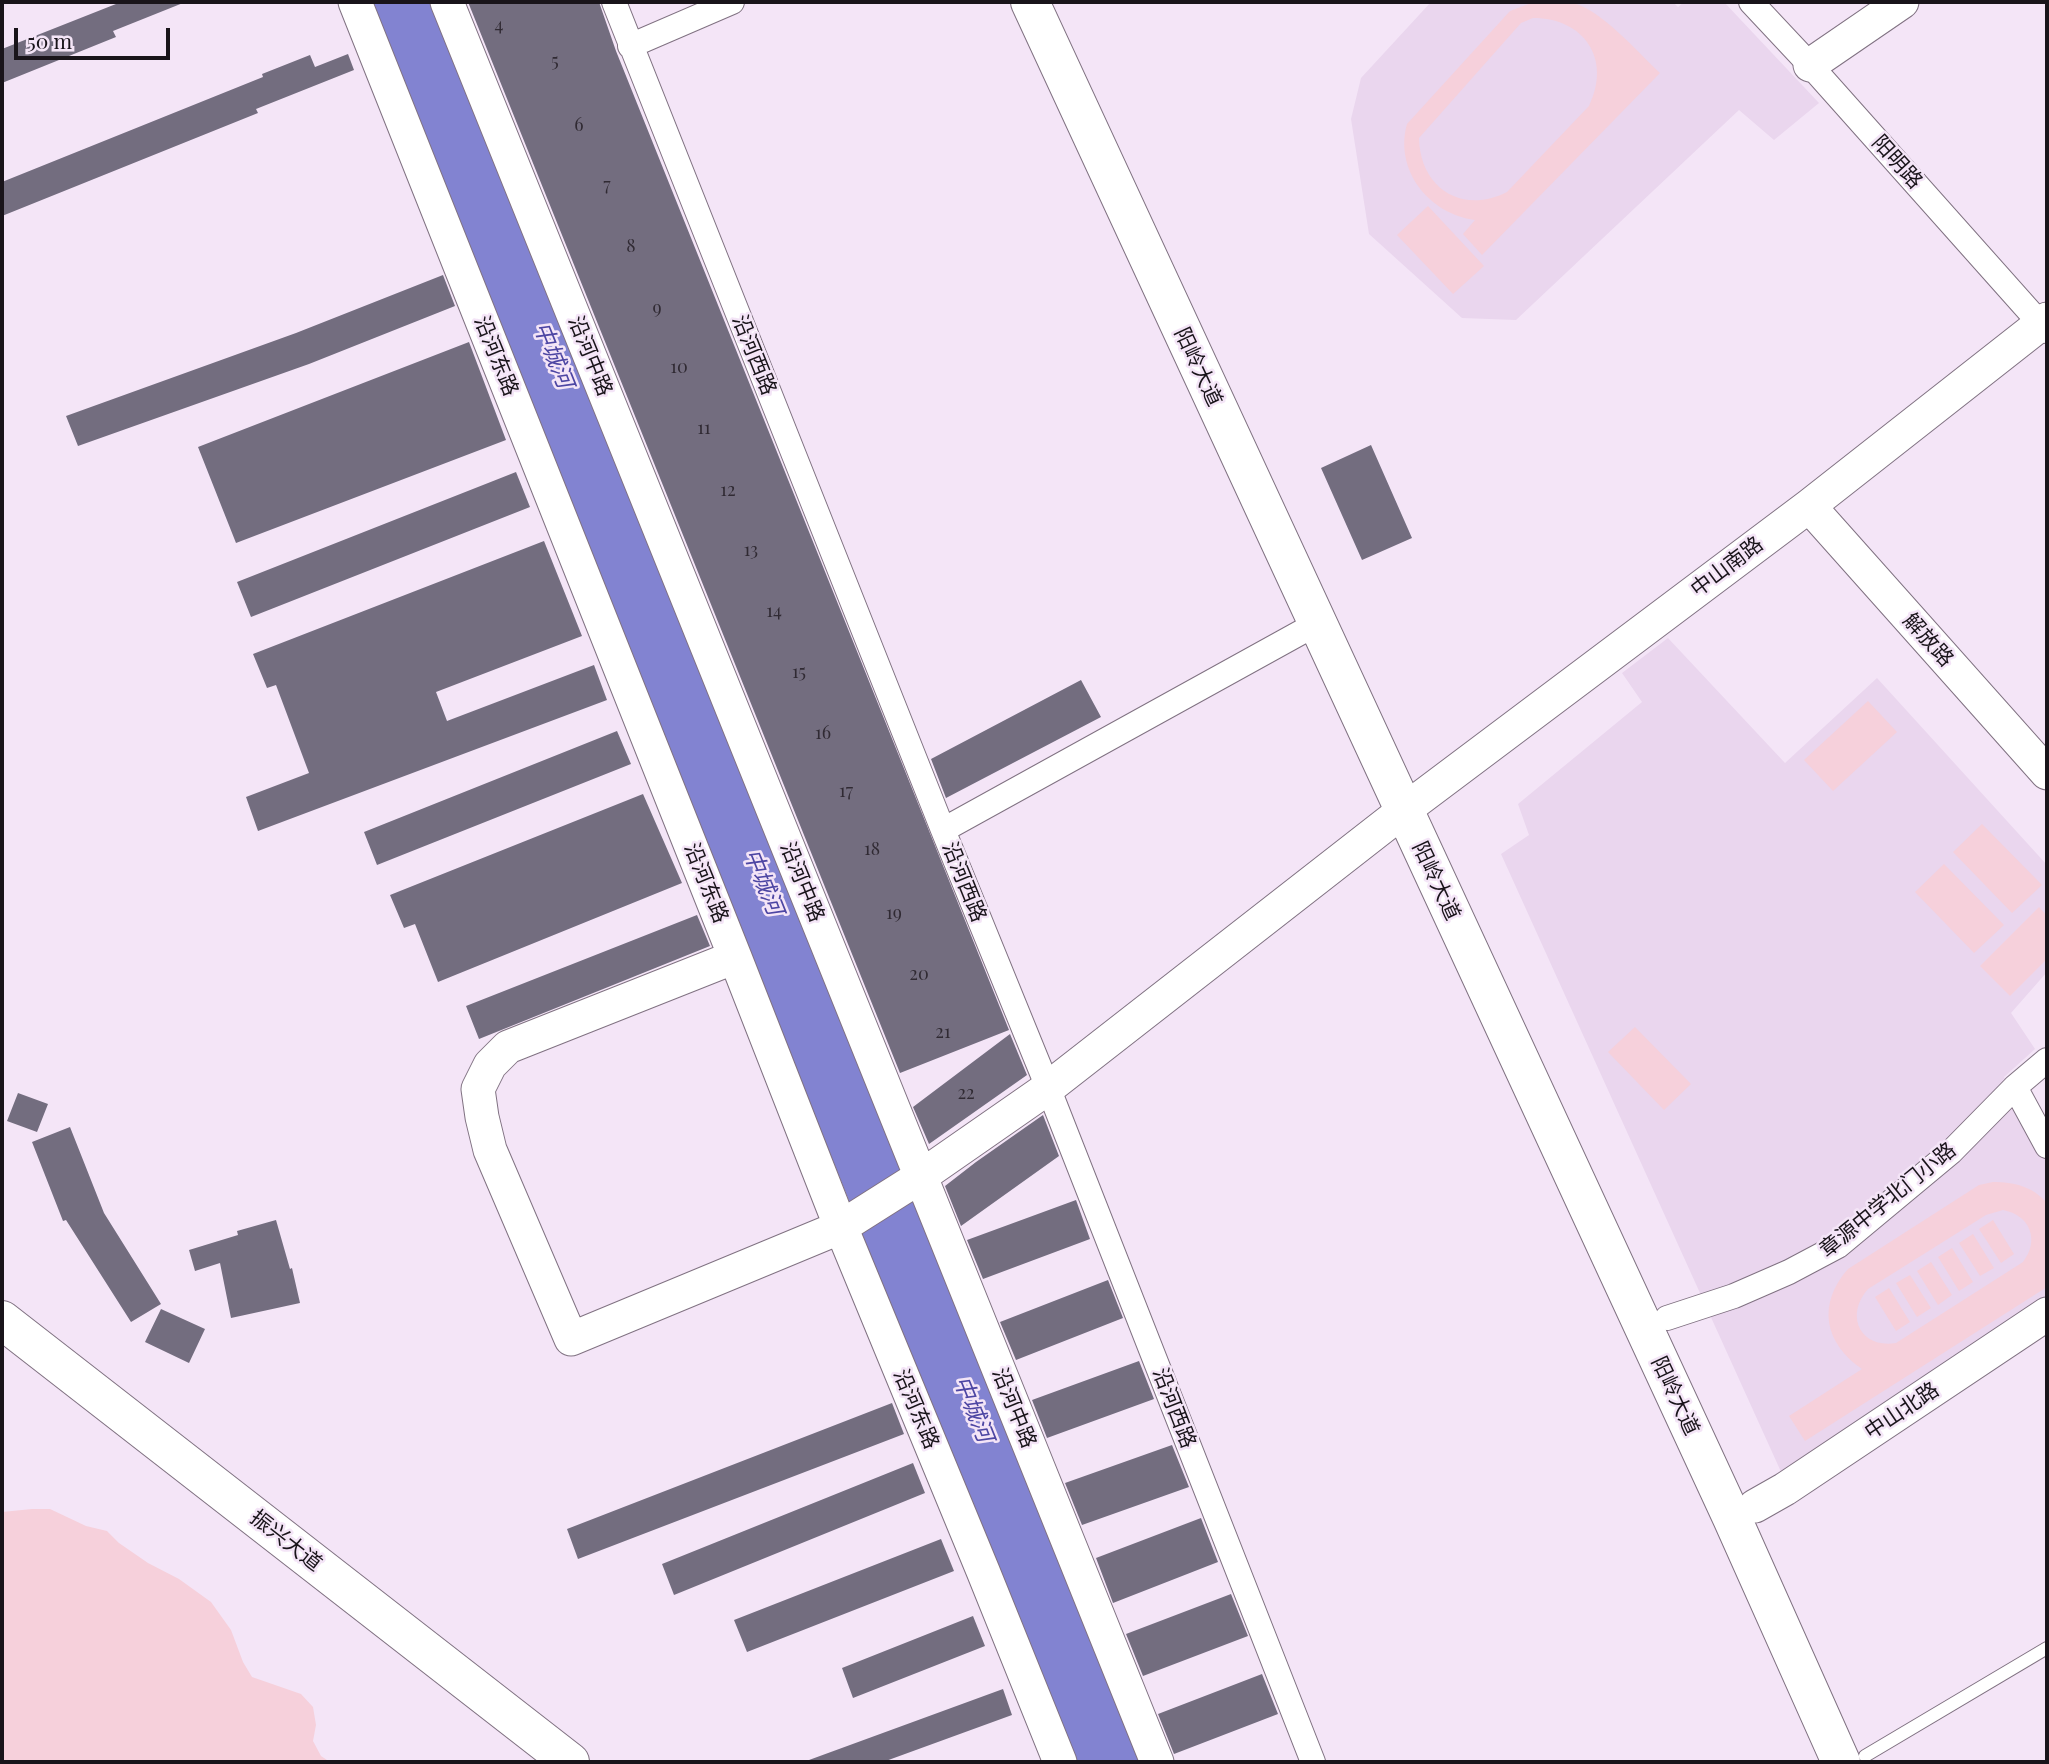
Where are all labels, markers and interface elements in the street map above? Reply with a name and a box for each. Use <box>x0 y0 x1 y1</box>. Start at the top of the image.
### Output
scale bar <box>18 14 173 58</box>
house number: 4 <box>495 14 503 36</box>
text: 50 m <box>27 26 72 54</box>
house number: 5 <box>551 50 559 72</box>
house number: 6 <box>574 114 584 136</box>
street label: 阳明路 <box>1867 130 1927 194</box>
house number: 7 <box>603 174 611 196</box>
house number: 8 <box>626 235 636 257</box>
house number: 9 <box>652 297 662 319</box>
street label: 沿河西路 <box>727 311 781 399</box>
street label: 沿河东路 <box>469 312 523 400</box>
street label: 沿河中路 <box>563 312 617 400</box>
water label: 中城河 <box>527 318 579 392</box>
street label: 阳岭大道 <box>1169 324 1227 410</box>
house number: 10 <box>670 356 688 378</box>
house number: 11 <box>697 417 711 439</box>
house number: 12 <box>720 479 736 501</box>
street label: 中山南路 <box>1686 532 1768 602</box>
house number: 13 <box>744 539 758 561</box>
house number: 14 <box>766 600 782 622</box>
street label: 解放路 <box>1898 608 1958 672</box>
house number: 15 <box>792 661 806 683</box>
house number: 16 <box>815 722 831 744</box>
house number: 17 <box>839 780 853 802</box>
street label: 沿河中路 <box>775 838 829 926</box>
house number: 18 <box>864 838 880 860</box>
street label: 沿河西路 <box>937 838 991 926</box>
street label: 阳岭大道 <box>1407 838 1465 924</box>
street label: 沿河东路 <box>679 839 733 927</box>
water label: 中城河 <box>737 845 789 919</box>
house number: 19 <box>886 902 902 924</box>
house number: 20 <box>909 963 929 985</box>
house number: 21 <box>935 1021 951 1043</box>
house number: 22 <box>957 1082 975 1104</box>
street label: 章源中学北门小路 <box>1815 1137 1961 1263</box>
street label: 阳岭大道 <box>1646 1353 1704 1439</box>
street label: 沿河中路 <box>987 1364 1041 1452</box>
street label: 沿河西路 <box>1147 1364 1201 1452</box>
street label: 沿河东路 <box>888 1365 944 1453</box>
water label: 中城河 <box>947 1372 999 1446</box>
street label: 中山北路 <box>1860 1377 1944 1445</box>
street label: 振兴大道 <box>245 1505 327 1577</box>

